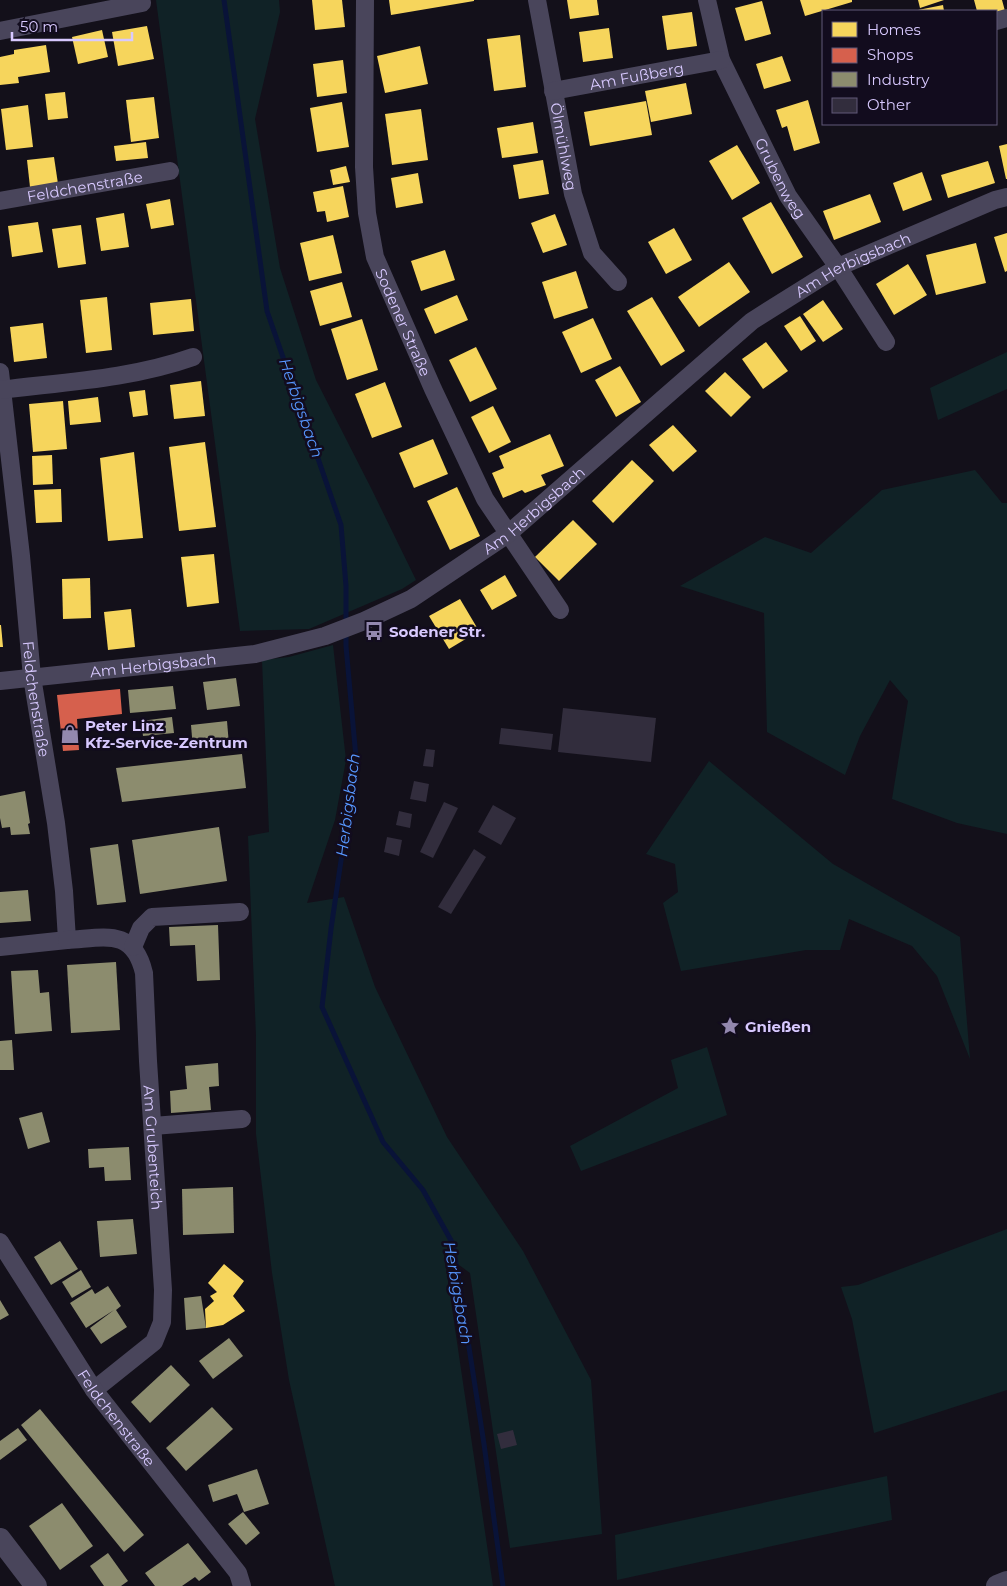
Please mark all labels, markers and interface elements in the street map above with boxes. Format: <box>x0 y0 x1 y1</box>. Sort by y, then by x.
scale bar <box>12 10 132 42</box>
legend <box>822 10 997 125</box>
text: 50 m <box>20 17 58 36</box>
text: Homes <box>867 20 921 39</box>
text: Shops <box>867 45 913 64</box>
street label: Am Fußberg <box>588 58 685 94</box>
text: Industry <box>867 70 930 89</box>
text: Other <box>867 95 911 114</box>
street label: Ölmühlweg <box>547 101 582 192</box>
street label: Grubenweg <box>751 135 810 222</box>
street label: Feldchenstraße <box>25 167 144 206</box>
street label: Am Herbigsbach <box>791 228 913 301</box>
street label: Sodener Straße <box>372 265 436 379</box>
water label: Herbigsbach <box>275 356 327 460</box>
street label: Am Herbigsbach <box>479 462 588 558</box>
bus stop icon: Sodener Str. <box>363 620 385 642</box>
place label: Sodener Str. <box>389 622 485 641</box>
street label: Feldchenstraße <box>19 640 54 758</box>
street label: Am Herbigsbach <box>89 649 217 681</box>
place label: Peter Linz Kfz-Service-Zentrum <box>85 716 248 752</box>
shop icon: Peter Linz Kfz-Service-Zentrum <box>59 723 81 745</box>
water label: Herbigsbach <box>332 752 364 858</box>
place icon: Gnießen <box>719 1015 741 1037</box>
place label: Gnießen <box>745 1017 811 1036</box>
street label: Am Grubenteich <box>140 1085 167 1211</box>
water label: Herbigsbach <box>440 1240 476 1346</box>
street label: Feldchenstraße <box>74 1366 160 1470</box>

